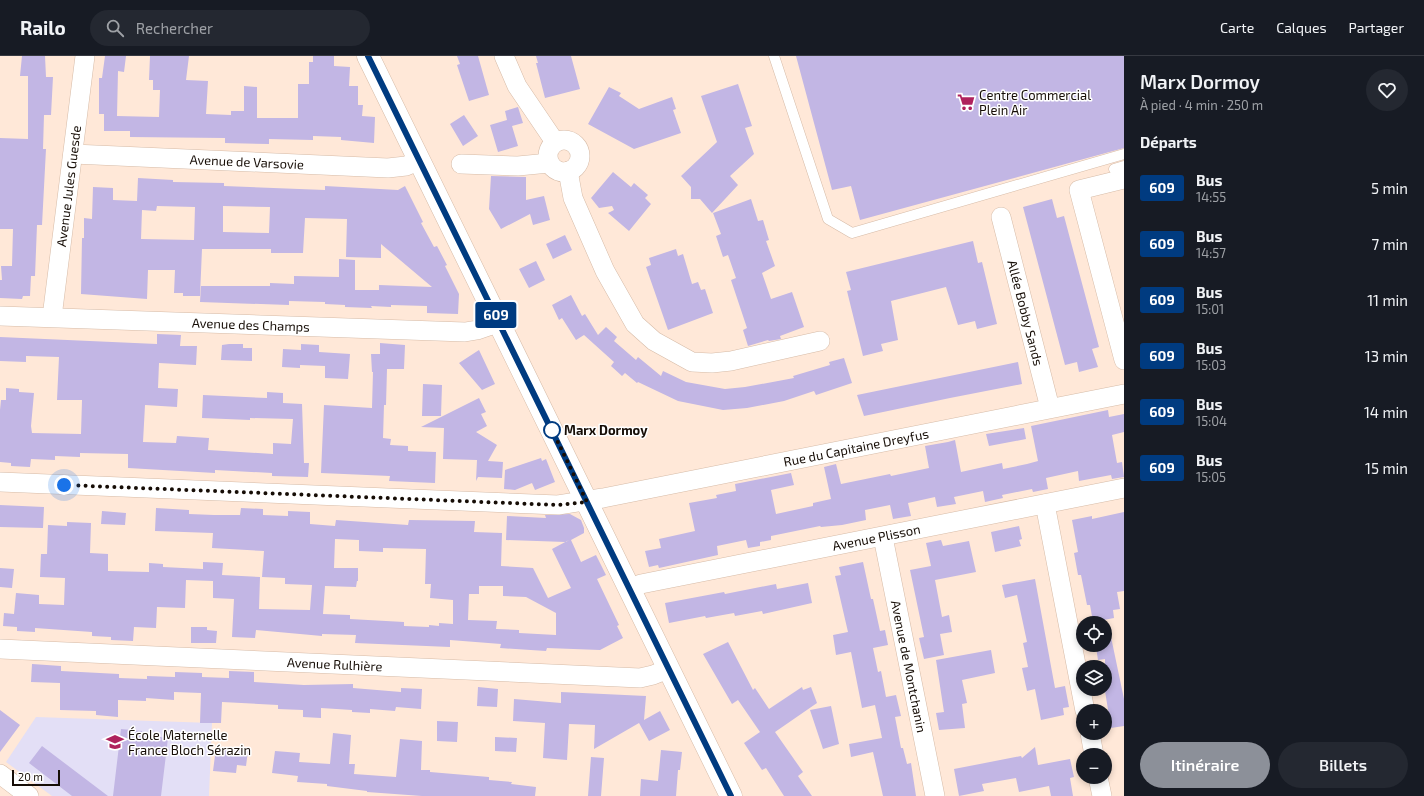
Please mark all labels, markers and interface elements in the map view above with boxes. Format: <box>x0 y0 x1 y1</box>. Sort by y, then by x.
search box <box>90 10 370 46</box>
text: Railo <box>20 16 66 39</box>
icon: search <box>104 17 126 39</box>
text: Rechercher <box>136 19 213 37</box>
text: Carte <box>1220 19 1254 36</box>
text: Calques <box>1276 19 1327 36</box>
text: Partager <box>1349 19 1404 36</box>
button: heart <box>1366 69 1408 111</box>
text: Marx Dormoy <box>1140 70 1260 93</box>
place label: Centre Commercial Plein Air <box>979 87 1091 118</box>
supermarket icon: Centre Commercial Plein Air <box>956 92 976 112</box>
text: À pied · 4 min · 250 m <box>1140 97 1263 113</box>
street label: Avenue Jules Guesde <box>53 124 84 248</box>
text: Départs <box>1140 133 1197 151</box>
street label: Avenue de Varsovie <box>189 151 304 172</box>
text: Bus <box>1196 171 1222 189</box>
text: 609 <box>1149 179 1175 196</box>
text: 5 min <box>1371 179 1408 197</box>
text: 14:55 <box>1196 189 1226 205</box>
text: Bus <box>1196 227 1222 245</box>
text: 609 <box>1149 235 1175 252</box>
text: 7 min <box>1371 235 1408 253</box>
text: 14:57 <box>1196 245 1226 261</box>
street label: Allée Bobby Sands <box>1004 258 1047 367</box>
text: Bus <box>1196 283 1222 301</box>
text: 609 <box>1149 291 1175 308</box>
text: 11 min <box>1367 291 1408 309</box>
text: 15:01 <box>1196 301 1224 317</box>
line badge: 609 <box>473 302 519 328</box>
text: 609 <box>483 306 509 323</box>
street label: Avenue des Champs <box>192 315 310 335</box>
text: Bus <box>1196 339 1222 357</box>
text: 609 <box>1149 347 1175 364</box>
text: 13 min <box>1365 347 1408 365</box>
text: 15:03 <box>1196 357 1226 373</box>
text: Bus <box>1196 395 1222 413</box>
text: 609 <box>1149 403 1175 420</box>
text: 14 min <box>1364 403 1408 421</box>
text: 15:04 <box>1196 413 1227 429</box>
marker: Marx Dormoy <box>543 421 561 439</box>
place label: Marx Dormoy <box>564 422 648 438</box>
street label: Rue du Capitaine Dreyfus <box>782 425 930 470</box>
text: Bus <box>1196 451 1222 469</box>
text: 609 <box>1149 459 1175 476</box>
text: 15 min <box>1365 459 1408 477</box>
text: 15:05 <box>1196 469 1226 485</box>
your location <box>54 475 74 495</box>
street label: Avenue Plisson <box>831 521 922 554</box>
street label: Avenue de Montchanin <box>888 599 930 734</box>
map controls <box>1076 616 1112 784</box>
button: locate <box>1076 616 1112 652</box>
street label: Avenue Rulhière <box>287 654 383 674</box>
button: layers <box>1076 660 1112 696</box>
button: + <box>1076 704 1112 740</box>
place label: École Maternelle France Bloch Sérazin <box>128 726 251 758</box>
school or university icon: École Maternelle France Bloch Sérazin <box>105 732 125 752</box>
button: Itinéraire <box>1140 742 1270 788</box>
button: Billets <box>1278 742 1408 788</box>
button: − <box>1076 748 1112 784</box>
scale bar <box>12 768 60 787</box>
text: 20 m <box>18 770 43 783</box>

